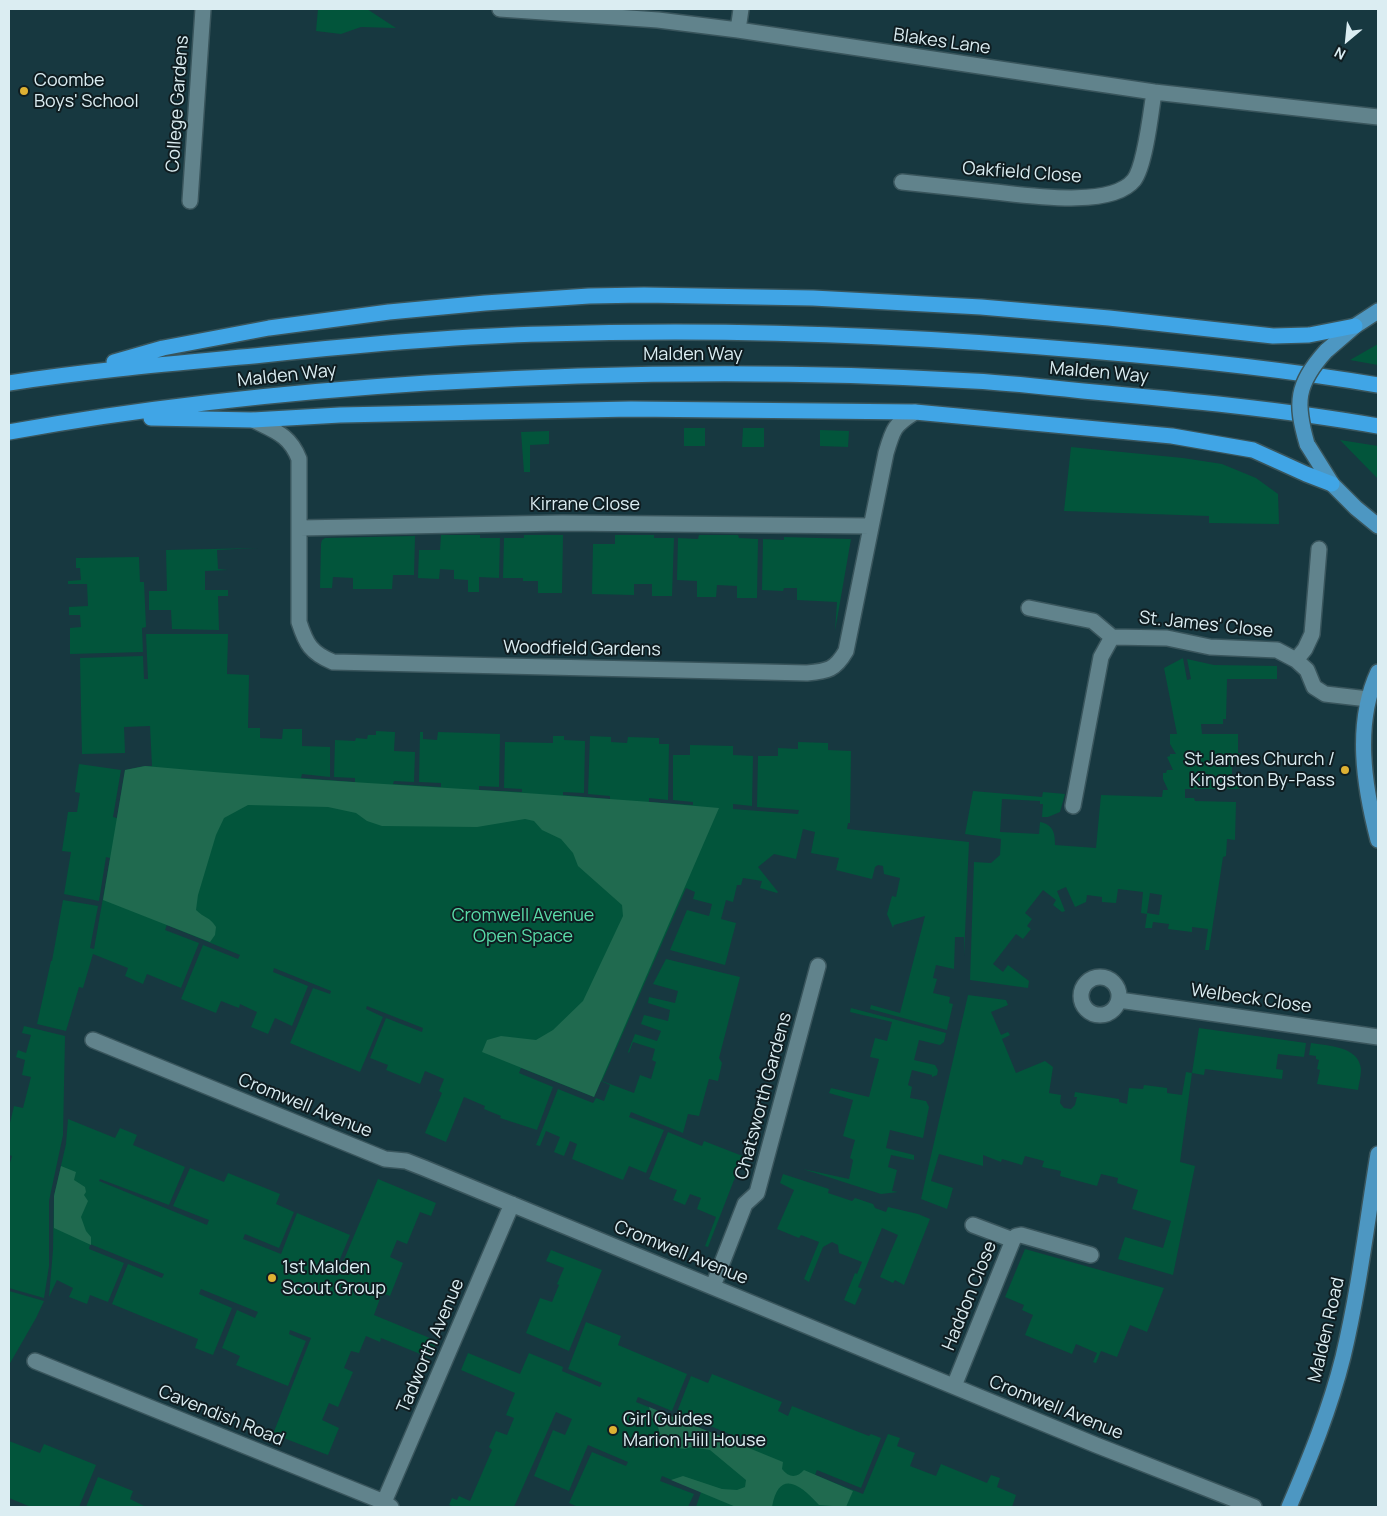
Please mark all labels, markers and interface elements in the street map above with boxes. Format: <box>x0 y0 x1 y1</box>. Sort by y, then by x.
north arrow <box>1322 15 1372 65</box>
street label: Blakes Lane <box>892 24 992 60</box>
street label: College Gardens <box>162 35 194 173</box>
text: N <box>1331 43 1349 64</box>
place label: Coombe Boys' School <box>34 70 139 112</box>
marker: Coombe Boys' School <box>18 85 30 97</box>
street label: Oakfield Close <box>962 158 1082 188</box>
street label: Malden Way <box>643 344 743 366</box>
street label: Malden Way <box>1048 358 1150 388</box>
street label: Malden Way <box>236 360 338 392</box>
street label: Kirrane Close <box>530 494 640 516</box>
street label: St. James' Close <box>1138 607 1274 643</box>
street label: Woodfield Gardens <box>503 637 661 661</box>
place label: St James Church / Kingston By-Pass <box>1184 749 1335 792</box>
marker: St James Church / Kingston By-Pass <box>1339 764 1351 776</box>
park label: Cromwell Avenue Open Space <box>452 905 594 948</box>
street label: Welbeck Close <box>1189 980 1313 1018</box>
street label: Chatsworth Gardens <box>731 1010 797 1182</box>
street label: Cromwell Avenue <box>235 1069 375 1143</box>
street label: Cromwell Avenue <box>611 1216 751 1290</box>
street label: Haddon Close <box>938 1238 1002 1354</box>
place label: 1st Malden Scout Group <box>282 1257 386 1300</box>
marker: 1st Malden Scout Group <box>266 1272 278 1284</box>
street label: Malden Road <box>1304 1275 1350 1385</box>
street label: Tadworth Avenue <box>393 1276 469 1416</box>
street label: Cromwell Avenue <box>986 1371 1126 1445</box>
street label: Cavendish Road <box>155 1381 287 1451</box>
place label: Girl Guides Marion Hill House <box>623 1409 766 1452</box>
marker: Girl Guides Marion Hill House <box>607 1424 619 1436</box>

